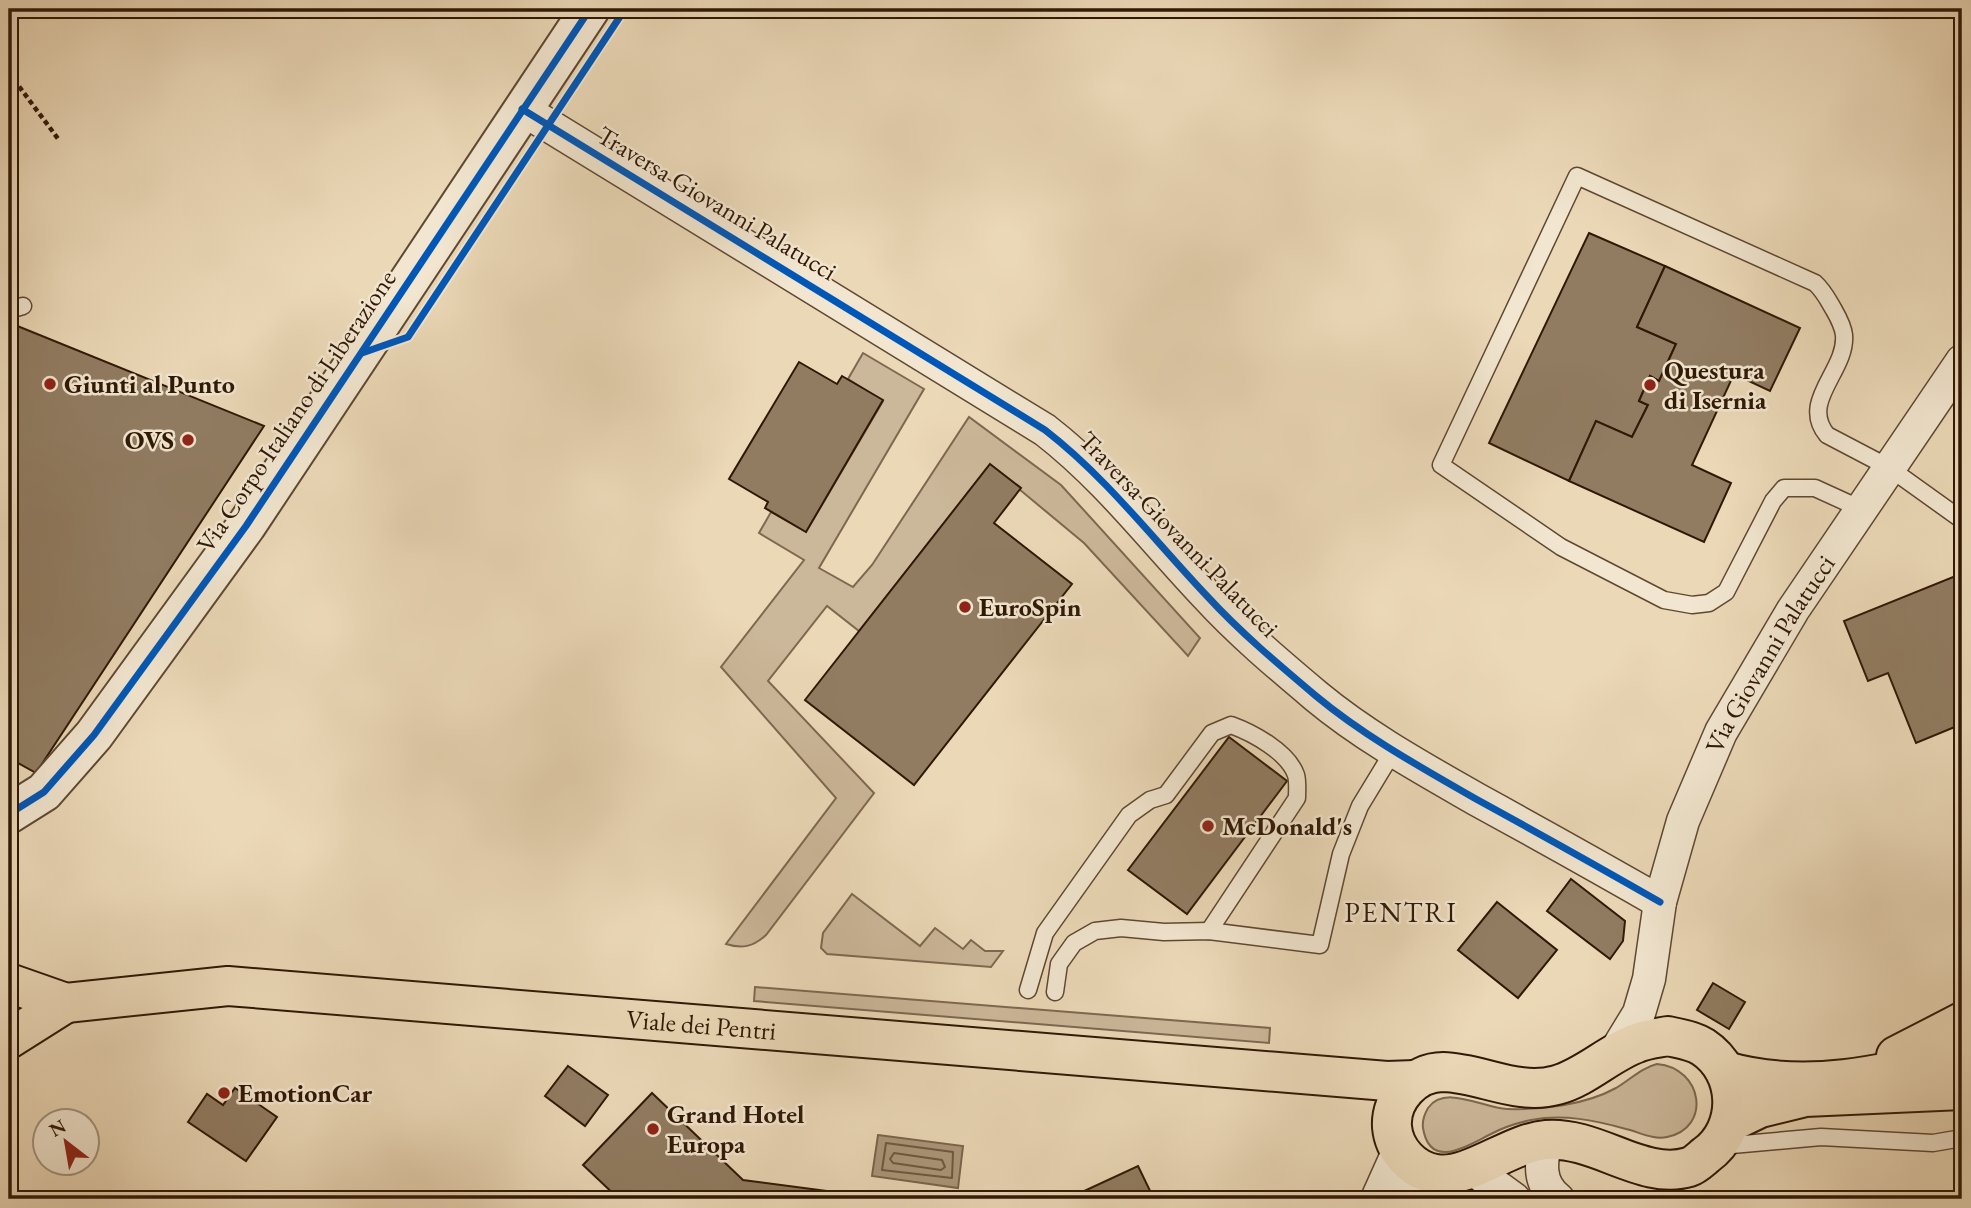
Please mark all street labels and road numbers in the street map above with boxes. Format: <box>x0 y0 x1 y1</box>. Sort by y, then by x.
street label: Traversa Giovanni Palatucci <box>591 118 843 288</box>
street label: Via Corpo Italiano di Liberazione <box>189 263 403 559</box>
street label: Traversa Giovanni Palatucci <box>1072 424 1286 644</box>
street label: Via Giovanni Palatucci <box>1697 548 1843 758</box>
street label: Viale dei Pentri <box>625 1002 777 1048</box>

